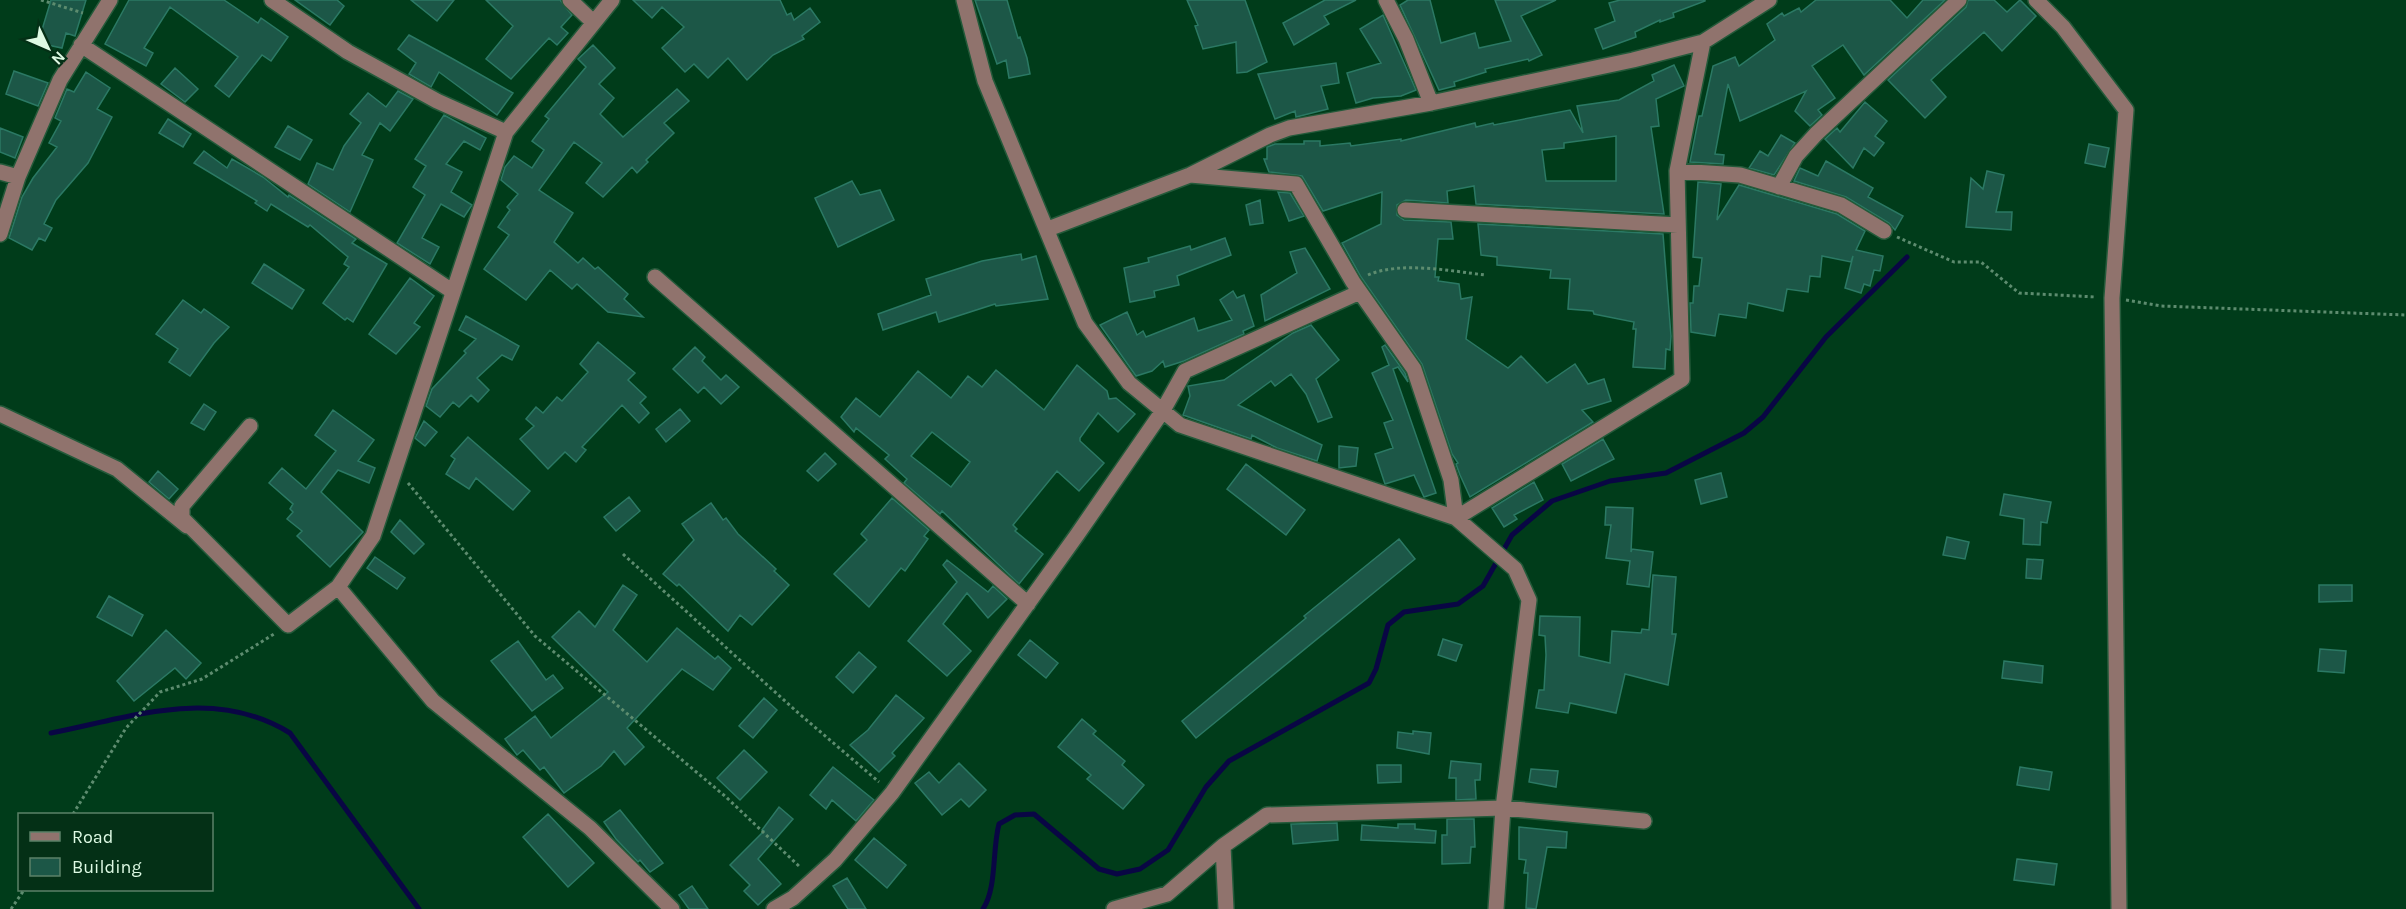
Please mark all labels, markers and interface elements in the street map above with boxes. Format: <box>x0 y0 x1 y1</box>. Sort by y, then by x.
north arrow <box>18 18 78 78</box>
text: N <box>48 47 69 69</box>
legend <box>18 813 213 891</box>
text: Road <box>72 826 113 848</box>
text: Building <box>72 856 142 878</box>

